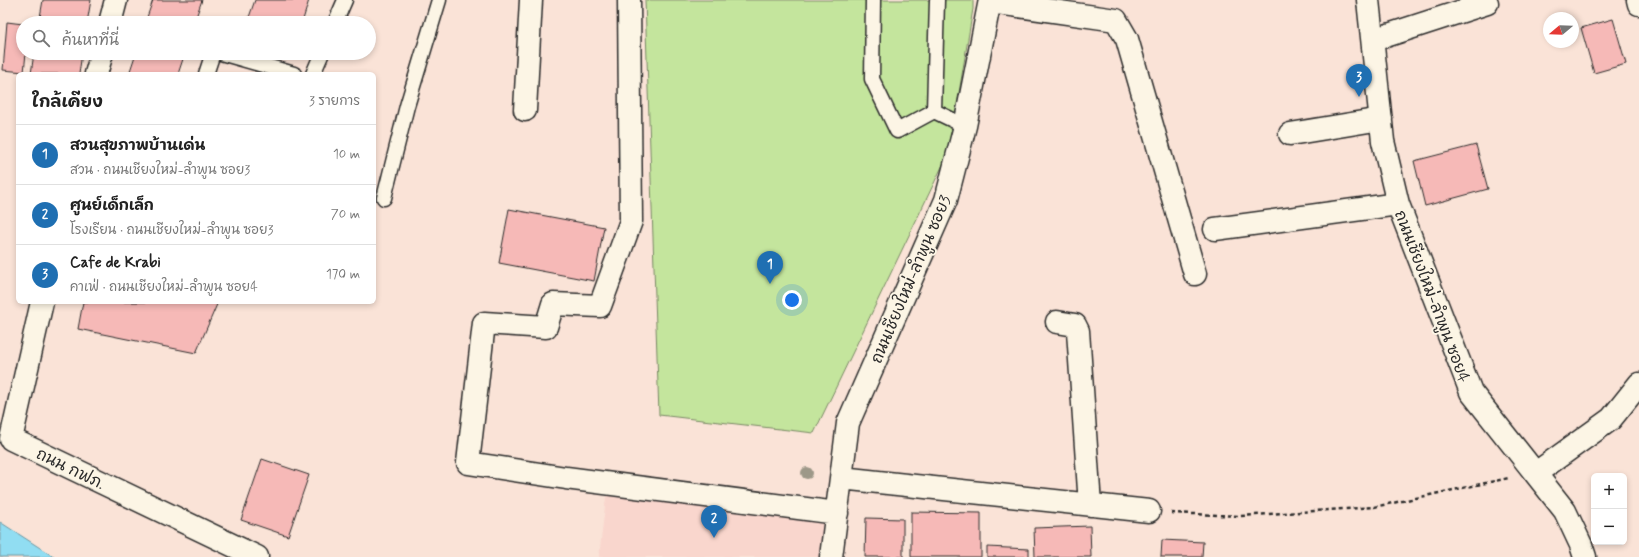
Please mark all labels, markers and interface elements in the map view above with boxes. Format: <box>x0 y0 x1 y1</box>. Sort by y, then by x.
north arrow <box>1543 12 1579 48</box>
search box <box>16 16 376 60</box>
icon: search <box>30 27 52 49</box>
text: ค้นหาที่นี่ <box>62 31 119 51</box>
pin: 3 <box>1346 64 1372 97</box>
text: ใกล้เคียง <box>32 91 103 113</box>
text: 3 รายการ <box>309 93 360 110</box>
text: สวนสุขภาพบ้านเด่น <box>70 136 205 156</box>
text: 1 <box>42 146 48 163</box>
text: 10 m <box>333 146 360 163</box>
text: สวน · ถนนเชียงใหม่-ลำพูน ซอย3 <box>70 162 250 179</box>
street label: ถนนเชียงใหม่-ลำพูน ซอย3 <box>865 191 957 367</box>
text: ศูนย์เด็กเล็ก <box>70 196 154 216</box>
text: 2 <box>42 206 48 223</box>
text: 70 m <box>331 206 360 223</box>
street label: ถนนเชียงใหม่-ลำพูน ซอย4 <box>1388 207 1476 386</box>
text: โรงเรียน · ถนนเชียงใหม่-ลำพูน ซอย3 <box>70 222 273 239</box>
pin: 1 <box>757 251 783 284</box>
text: Cafe de Krabi <box>70 253 161 273</box>
text: 3 <box>42 266 48 283</box>
text: 170 m <box>326 266 360 283</box>
text: คาเฟ่ · ถนนเชียงใหม่-ลำพูน ซอย4 <box>70 279 258 296</box>
your location <box>782 290 802 310</box>
street label: ถนน กฟภ. <box>33 444 108 495</box>
map controls <box>1591 473 1627 545</box>
button: + <box>1591 473 1627 509</box>
pin: 2 <box>701 505 727 538</box>
button: − <box>1591 509 1627 545</box>

